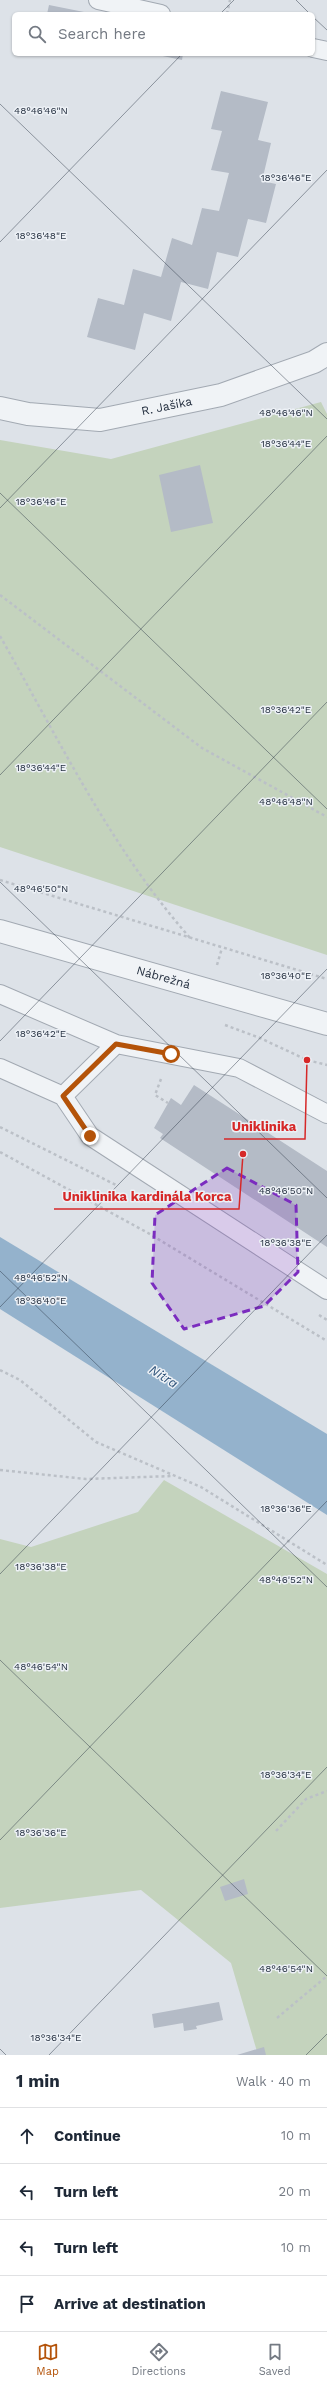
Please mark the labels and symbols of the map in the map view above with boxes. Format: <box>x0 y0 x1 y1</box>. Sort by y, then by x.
text: 48°46'46"N <box>14 105 68 116</box>
text: 18°36'46"E <box>261 172 311 183</box>
text: 18°36'48"E <box>16 230 66 241</box>
street label: R. Jašíka <box>140 394 193 418</box>
text: 48°46'46"N <box>259 407 313 418</box>
text: 18°36'44"E <box>261 438 311 449</box>
text: 18°36'46"E <box>16 496 66 507</box>
text: 18°36'42"E <box>261 704 311 715</box>
text: 18°36'44"E <box>16 762 66 773</box>
text: 48°46'48"N <box>259 796 313 807</box>
text: 48°46'50"N <box>14 883 68 894</box>
street label: Nábrežná <box>135 963 192 992</box>
text: 18°36'40"E <box>261 970 311 981</box>
text: 18°36'42"E <box>16 1028 66 1039</box>
route start <box>162 1045 180 1063</box>
callout: Uniklinika <box>224 1114 305 1139</box>
text: Uniklinika <box>232 1119 297 1134</box>
route end <box>81 1127 99 1145</box>
callout: Uniklinika kardinála Korca <box>54 1184 239 1209</box>
text: 48°46'50"N <box>259 1185 313 1196</box>
text: Uniklinika kardinála Korca <box>63 1189 232 1204</box>
text: 18°36'38"E <box>260 1237 312 1248</box>
text: 48°46'52"N <box>14 1272 68 1283</box>
text: 18°36'40"E <box>16 1295 66 1306</box>
water label: Nitra <box>147 1362 181 1391</box>
text: 18°36'36"E <box>260 1503 312 1514</box>
text: 18°36'38"E <box>15 1561 67 1572</box>
text: 48°46'52"N <box>259 1574 313 1585</box>
text: 48°46'54"N <box>14 1661 68 1672</box>
text: 18°36'34"E <box>261 1769 311 1780</box>
text: 18°36'36"E <box>15 1827 67 1838</box>
text: 48°46'54"N <box>259 1963 313 1974</box>
text: 18°36'34"E <box>31 2032 81 2043</box>

